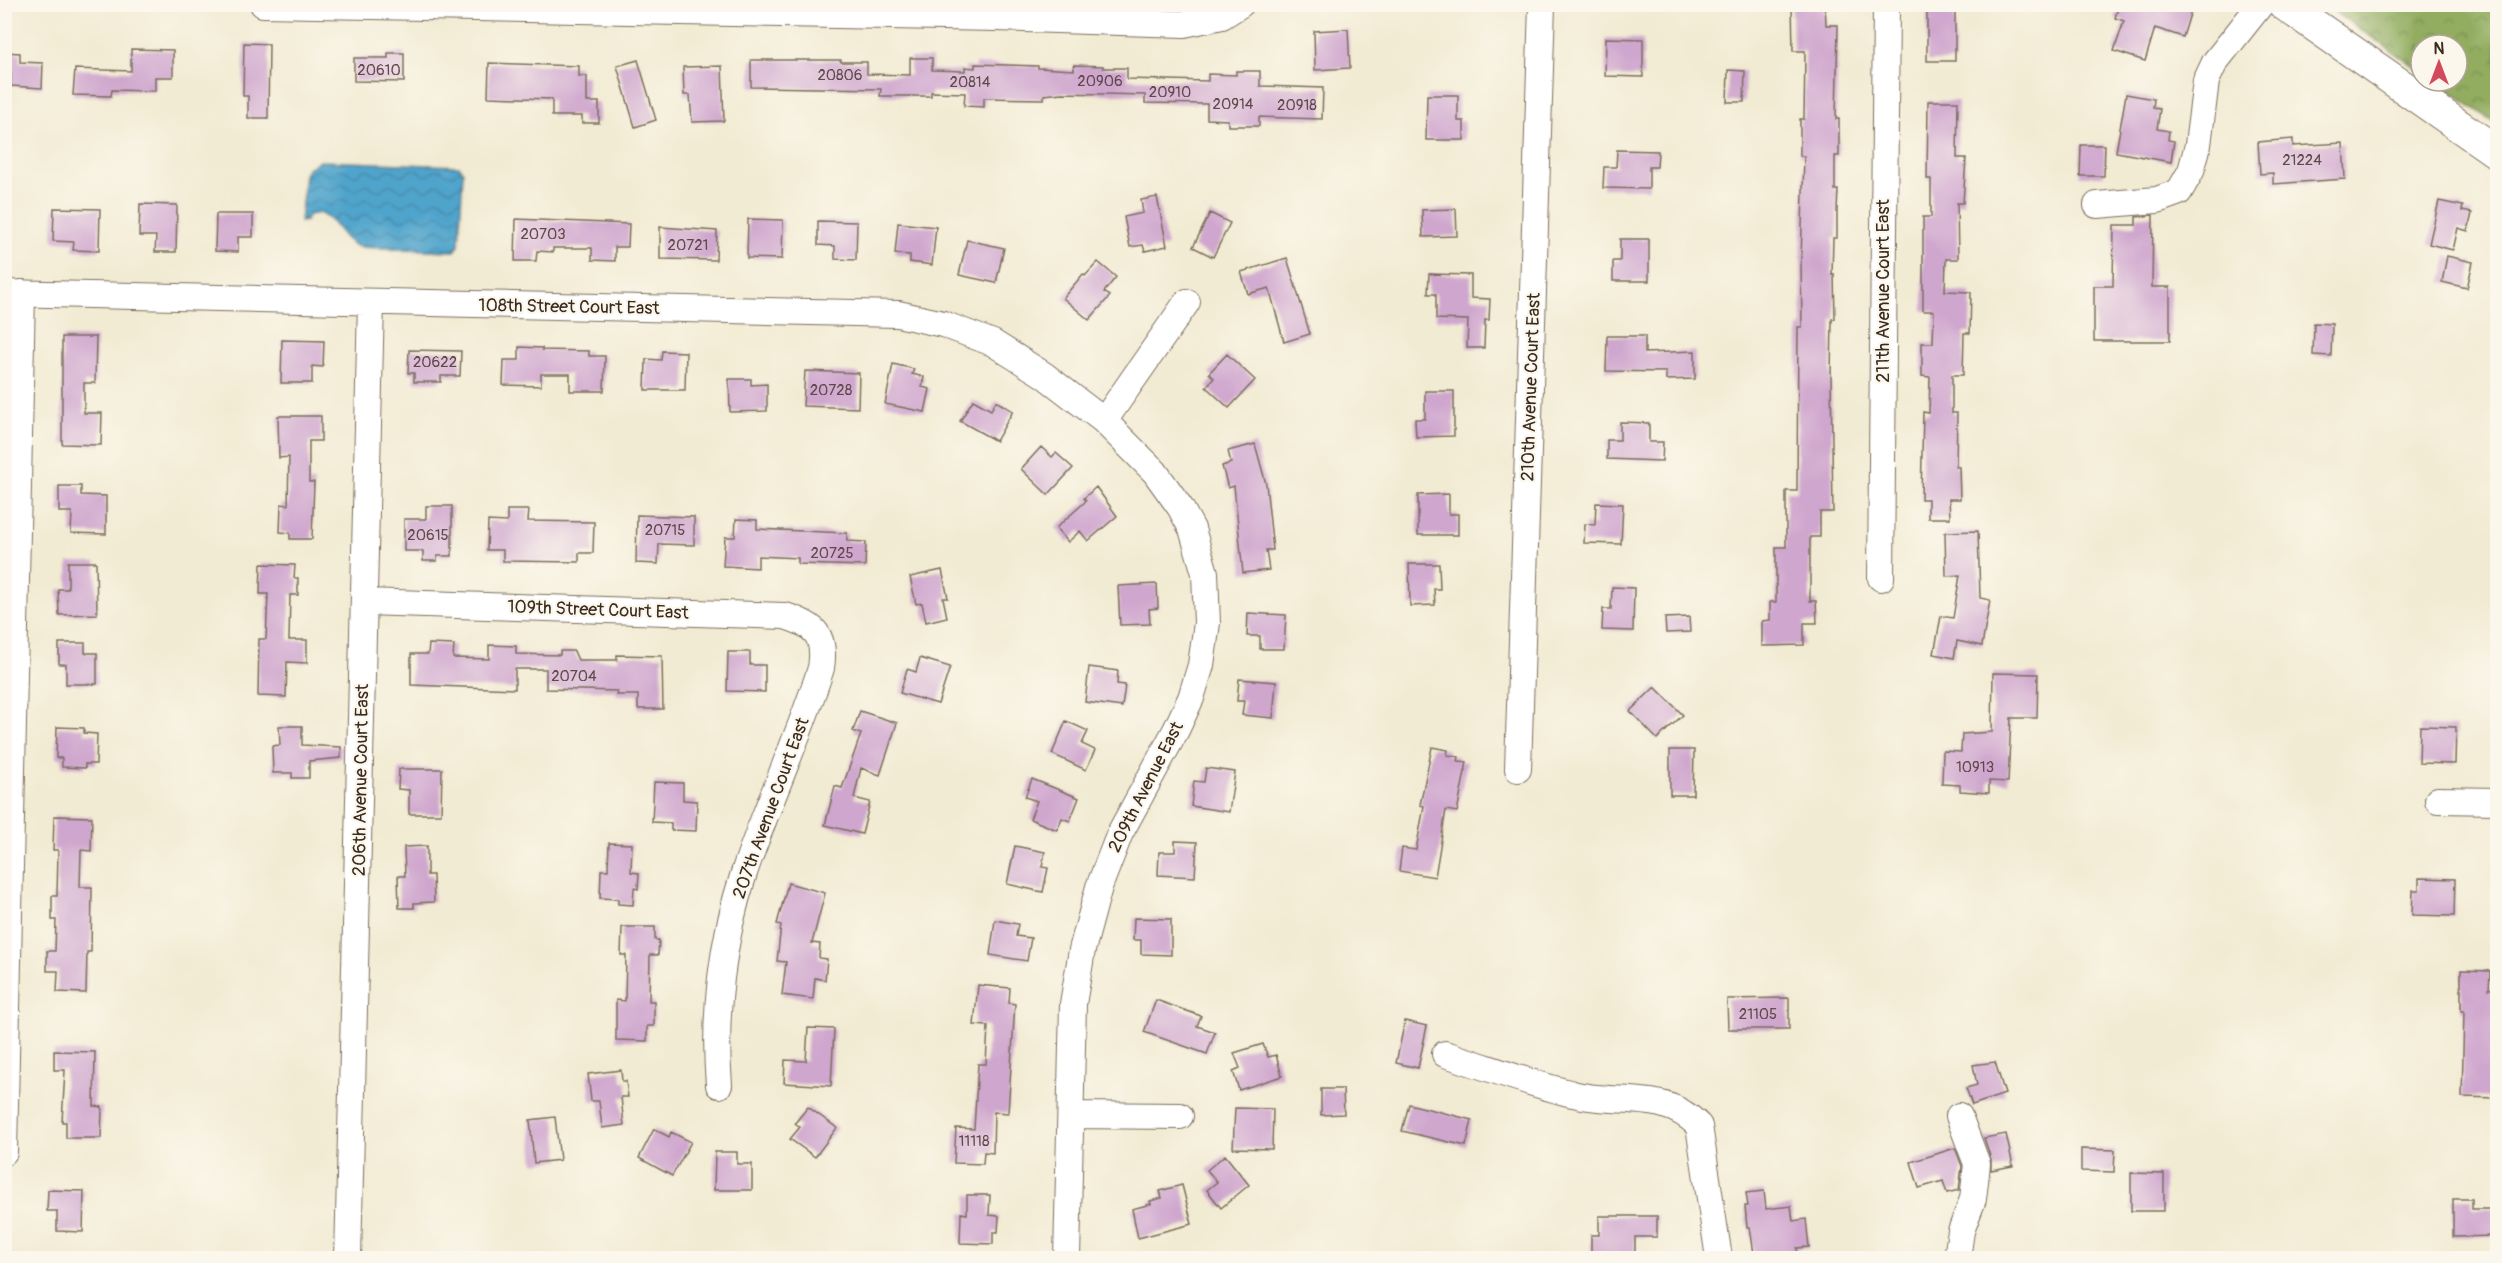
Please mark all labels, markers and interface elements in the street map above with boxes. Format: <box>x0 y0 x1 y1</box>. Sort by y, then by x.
north arrow <box>2409 33 2469 93</box>
text: N <box>2434 39 2445 59</box>
house number: 20610 <box>357 61 401 80</box>
house number: 20806 <box>817 66 863 85</box>
house number: 20906 <box>1077 72 1123 91</box>
house number: 20814 <box>950 73 991 92</box>
house number: 20910 <box>1149 83 1191 102</box>
house number: 20914 <box>1213 95 1254 114</box>
house number: 20918 <box>1277 96 1317 115</box>
house number: 21224 <box>2282 151 2322 170</box>
street label: 211th Avenue Court East <box>1872 199 1895 383</box>
house number: 20703 <box>520 225 566 244</box>
house number: 20721 <box>668 236 708 255</box>
street label: 210th Avenue Court East <box>1516 292 1546 482</box>
street label: 108th Street Court East <box>478 294 661 320</box>
house number: 20622 <box>413 353 457 372</box>
house number: 20728 <box>810 381 853 400</box>
house number: 20715 <box>645 521 685 540</box>
house number: 20615 <box>407 526 449 545</box>
house number: 20725 <box>810 544 854 563</box>
street label: 109th Street Court East <box>507 595 690 625</box>
house number: 20704 <box>551 667 597 686</box>
street label: 206th Avenue Court East <box>348 683 374 876</box>
street label: 207th Avenue Court East <box>728 714 815 902</box>
street label: 209th Avenue East <box>1103 717 1189 856</box>
house number: 10913 <box>1956 758 1994 777</box>
house number: 21105 <box>1739 1005 1777 1024</box>
house number: 11118 <box>958 1132 990 1151</box>

